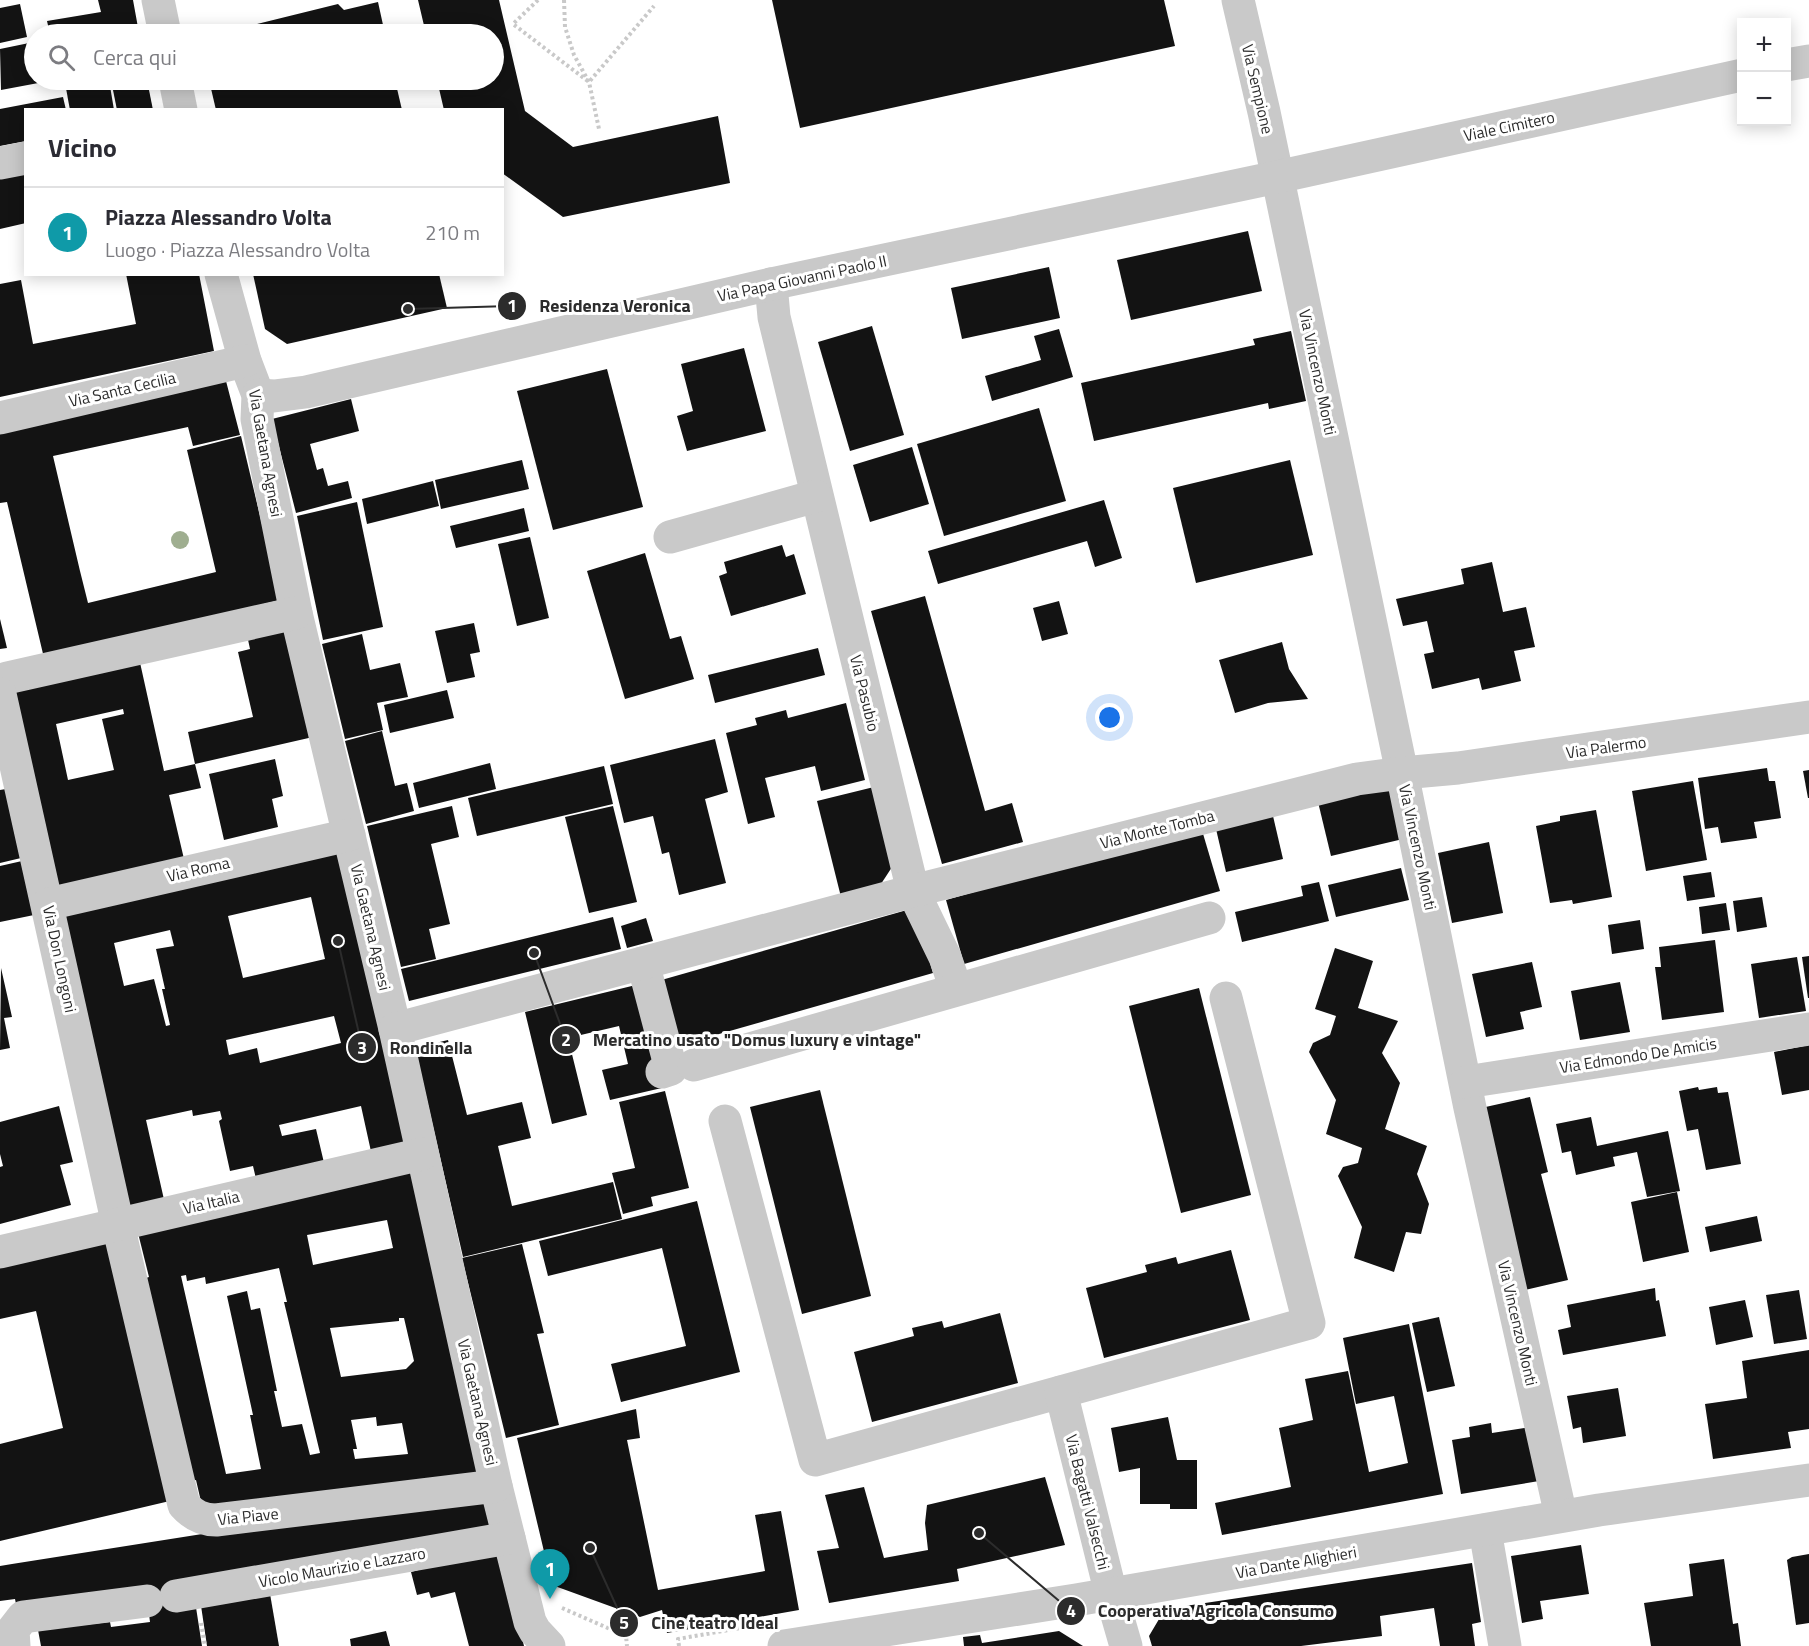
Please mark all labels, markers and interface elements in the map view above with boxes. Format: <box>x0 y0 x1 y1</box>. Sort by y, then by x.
map controls <box>1737 18 1791 126</box>
button: + <box>1737 18 1791 72</box>
search box <box>24 24 504 90</box>
text: Cerca qui <box>93 40 177 74</box>
icon: search <box>45 41 78 74</box>
street label: Via Sempione <box>1236 42 1280 136</box>
button: − <box>1737 72 1791 126</box>
street label: Viale Cimitero <box>1461 105 1557 147</box>
text: Vicino <box>48 128 117 167</box>
text: Piazza Alessandro Volta <box>105 200 332 234</box>
text: 1 <box>62 217 73 248</box>
text: 210 m <box>425 217 480 248</box>
text: Luogo · Piazza Alessandro Volta <box>105 234 370 265</box>
street label: Via Papa Giovanni Paolo II <box>715 248 889 308</box>
callout: Residenza Veronica <box>497 288 703 324</box>
text: 1 <box>507 292 517 319</box>
text: Residenza Veronica <box>539 292 691 319</box>
street label: Via Vincenzo Monti <box>1293 307 1343 437</box>
street label: Via Santa Cecilia <box>66 365 178 413</box>
street label: Via Gaetana Agnesi <box>243 387 289 519</box>
street label: Via Pasubio <box>844 652 886 734</box>
your location <box>1095 703 1124 732</box>
street label: Via Palermo <box>1564 729 1648 765</box>
street label: Via Vincenzo Monti <box>1393 782 1443 912</box>
street label: Via Monte Tomba <box>1097 803 1217 855</box>
street label: Via Roma <box>164 850 232 888</box>
street label: Via Gaetana Agnesi <box>345 861 397 993</box>
street label: Via Don Longoni <box>37 903 83 1015</box>
callout: Mercatino usato "Domus luxury e vintage" <box>551 1022 933 1058</box>
text: 2 <box>561 1026 571 1053</box>
text: Mercatino usato "Domus luxury e vintage" <box>593 1026 921 1053</box>
callout: Rondinella <box>347 1029 485 1065</box>
street label: Via Edmondo De Amicis <box>1558 1031 1718 1079</box>
text: 3 <box>357 1034 367 1061</box>
text: Rondinella <box>389 1034 473 1061</box>
street label: Via Italia <box>180 1184 242 1220</box>
street label: Via Vincenzo Monti <box>1492 1258 1544 1388</box>
street label: Via Gaetana Agnesi <box>452 1336 504 1468</box>
street label: Via Bagatti Valsecchi <box>1060 1432 1116 1572</box>
street label: Via Piave <box>216 1501 280 1531</box>
street label: Vicolo Maurizio e Lazzaro <box>257 1540 427 1594</box>
street label: Via Dante Alighieri <box>1234 1540 1358 1584</box>
pin: 1 <box>530 1550 570 1599</box>
callout: Cooperativa Agricola Consumo <box>1056 1593 1346 1629</box>
text: 4 <box>1066 1597 1076 1624</box>
text: Cooperativa Agricola Consumo <box>1098 1597 1334 1624</box>
callout: Cine teatro Ideal <box>609 1605 791 1641</box>
text: 5 <box>619 1609 629 1636</box>
text: Cine teatro Ideal <box>651 1609 779 1636</box>

